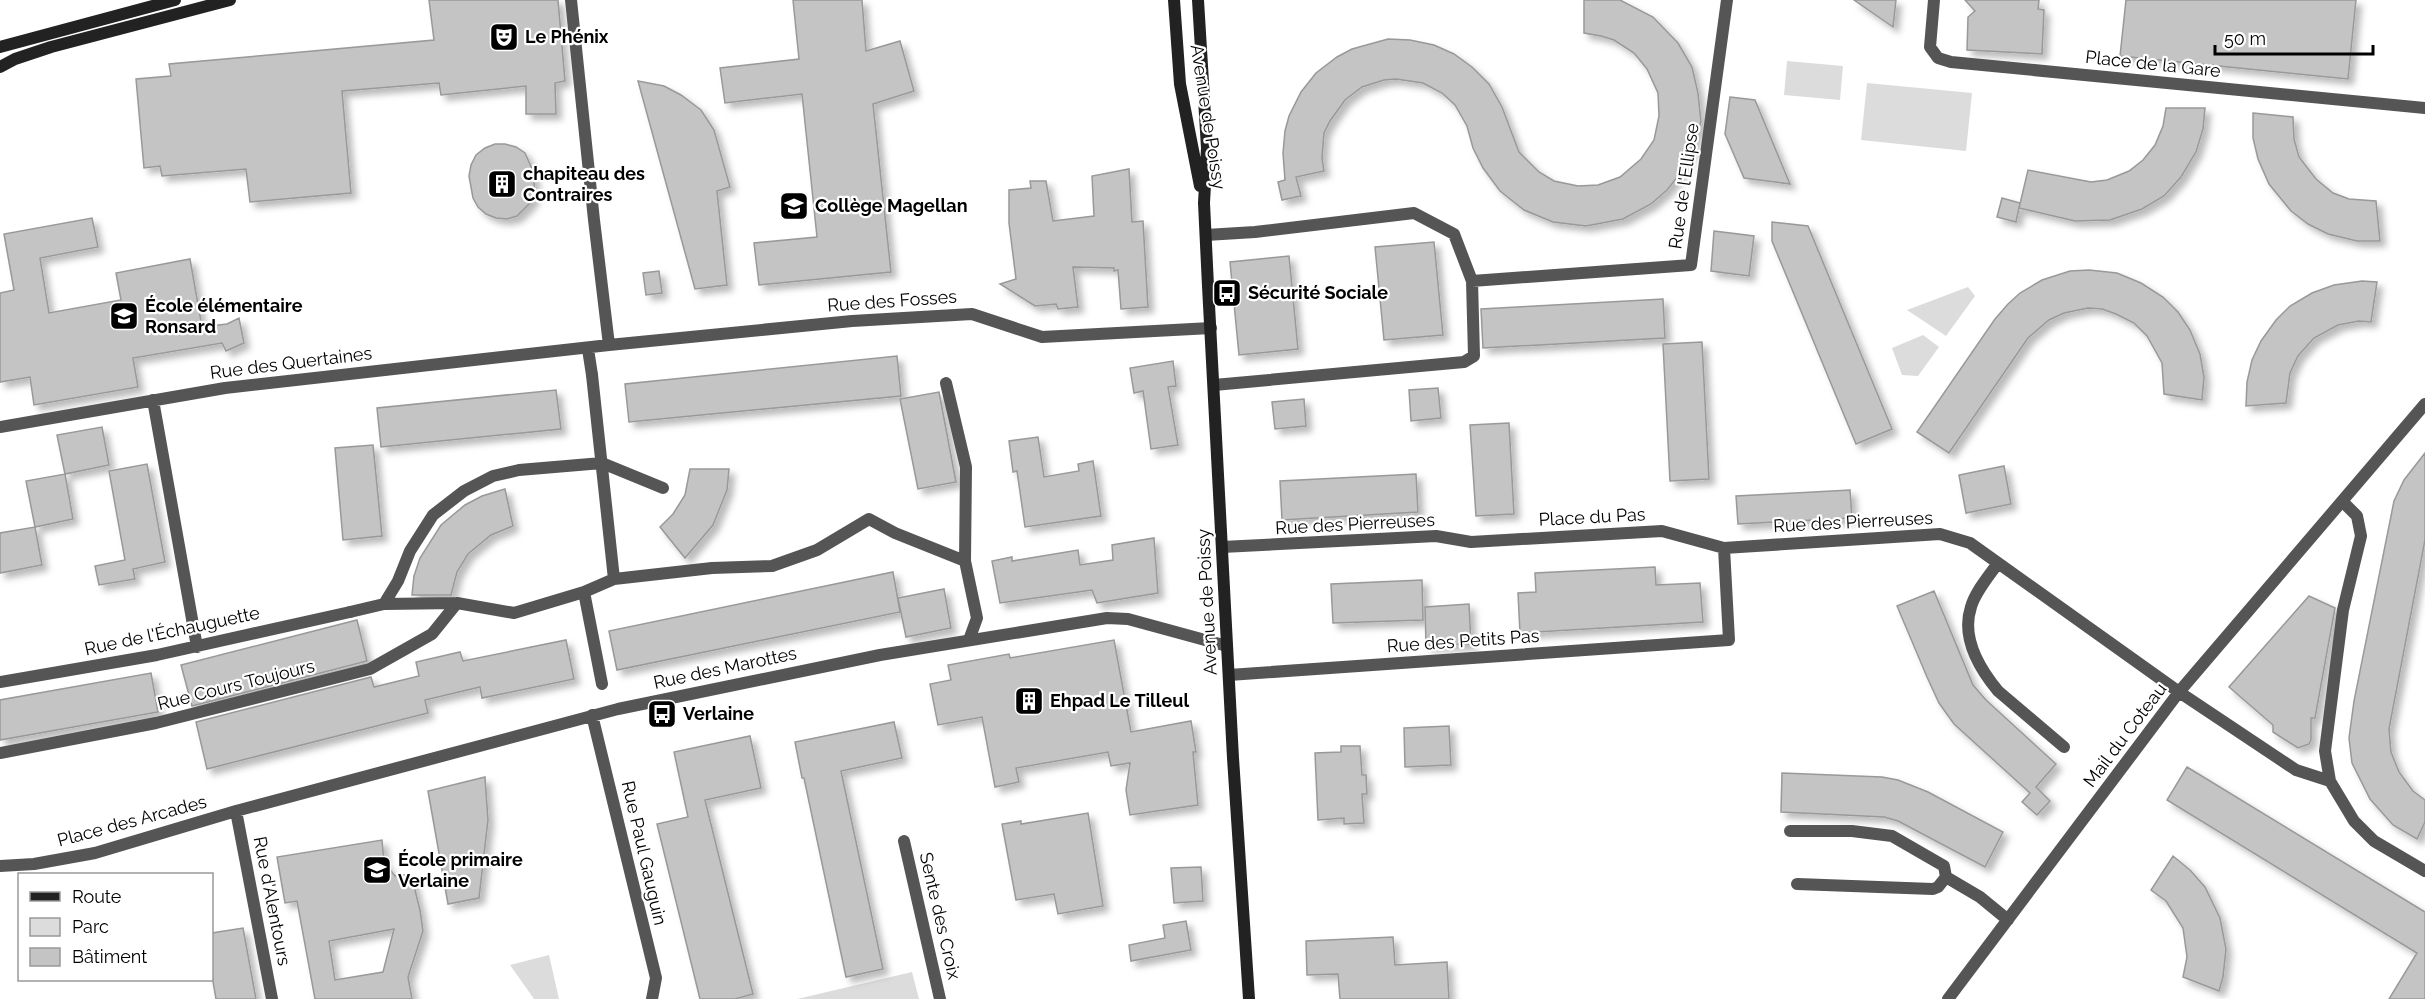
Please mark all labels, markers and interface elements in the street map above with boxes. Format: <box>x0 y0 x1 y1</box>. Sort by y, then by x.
scale bar <box>2215 18 2372 56</box>
theatre icon: Le Phénix <box>488 21 520 53</box>
place label: Le Phénix <box>525 26 609 47</box>
text: 50 m <box>2224 28 2266 49</box>
street label: Avenue de Poissy <box>1187 43 1230 191</box>
street label: Place de la Gare <box>2084 46 2222 81</box>
street label: Rue de l'Ellipse <box>1664 121 1703 250</box>
place label: chapiteau des Contraires <box>523 163 645 205</box>
building icon: chapiteau des Contraires <box>486 168 518 200</box>
school or university icon: Collège Magellan <box>778 190 810 222</box>
place label: Collège Magellan <box>815 195 968 216</box>
bus stop icon: Sécurité Sociale <box>1211 277 1243 309</box>
place label: Sécurité Sociale <box>1248 282 1388 303</box>
street label: Rue des Fosses <box>826 285 958 316</box>
place label: École élémentaire Ronsard <box>145 295 303 337</box>
school or university icon: École élémentaire Ronsard <box>108 300 140 332</box>
street label: Rue des Quertaines <box>209 342 373 383</box>
street label: Place du Pas <box>1538 503 1646 530</box>
street label: Rue des Pierreuses <box>1773 507 1934 536</box>
street label: Rue des Pierreuses <box>1275 509 1436 538</box>
street label: Avenue de Poissy <box>1192 528 1221 676</box>
street label: Rue de l'Échauguette <box>82 601 262 659</box>
street label: Rue des Petits Pas <box>1386 625 1540 656</box>
street label: Rue des Marottes <box>651 642 799 693</box>
street label: Rue Cours Toujours <box>155 655 317 714</box>
street label: Mail du Coteau <box>2079 679 2171 791</box>
building icon: Ehpad Le Tilleul <box>1013 685 1045 717</box>
place label: Ehpad Le Tilleul <box>1050 690 1189 711</box>
bus stop icon: Verlaine <box>646 698 678 730</box>
place label: Verlaine <box>683 703 754 724</box>
street label: Rue Paul Gauguin <box>618 779 671 927</box>
street label: Place des Arcades <box>55 790 209 851</box>
street label: Rue d'Alentours <box>250 834 295 968</box>
place label: École primaire Verlaine <box>398 849 523 891</box>
street label: Sente des Croix <box>916 850 965 982</box>
school or university icon: École primaire Verlaine <box>361 854 393 886</box>
legend <box>18 873 213 981</box>
text: Route <box>72 886 122 907</box>
text: Parc <box>72 916 109 937</box>
text: Bâtiment <box>72 946 147 967</box>

